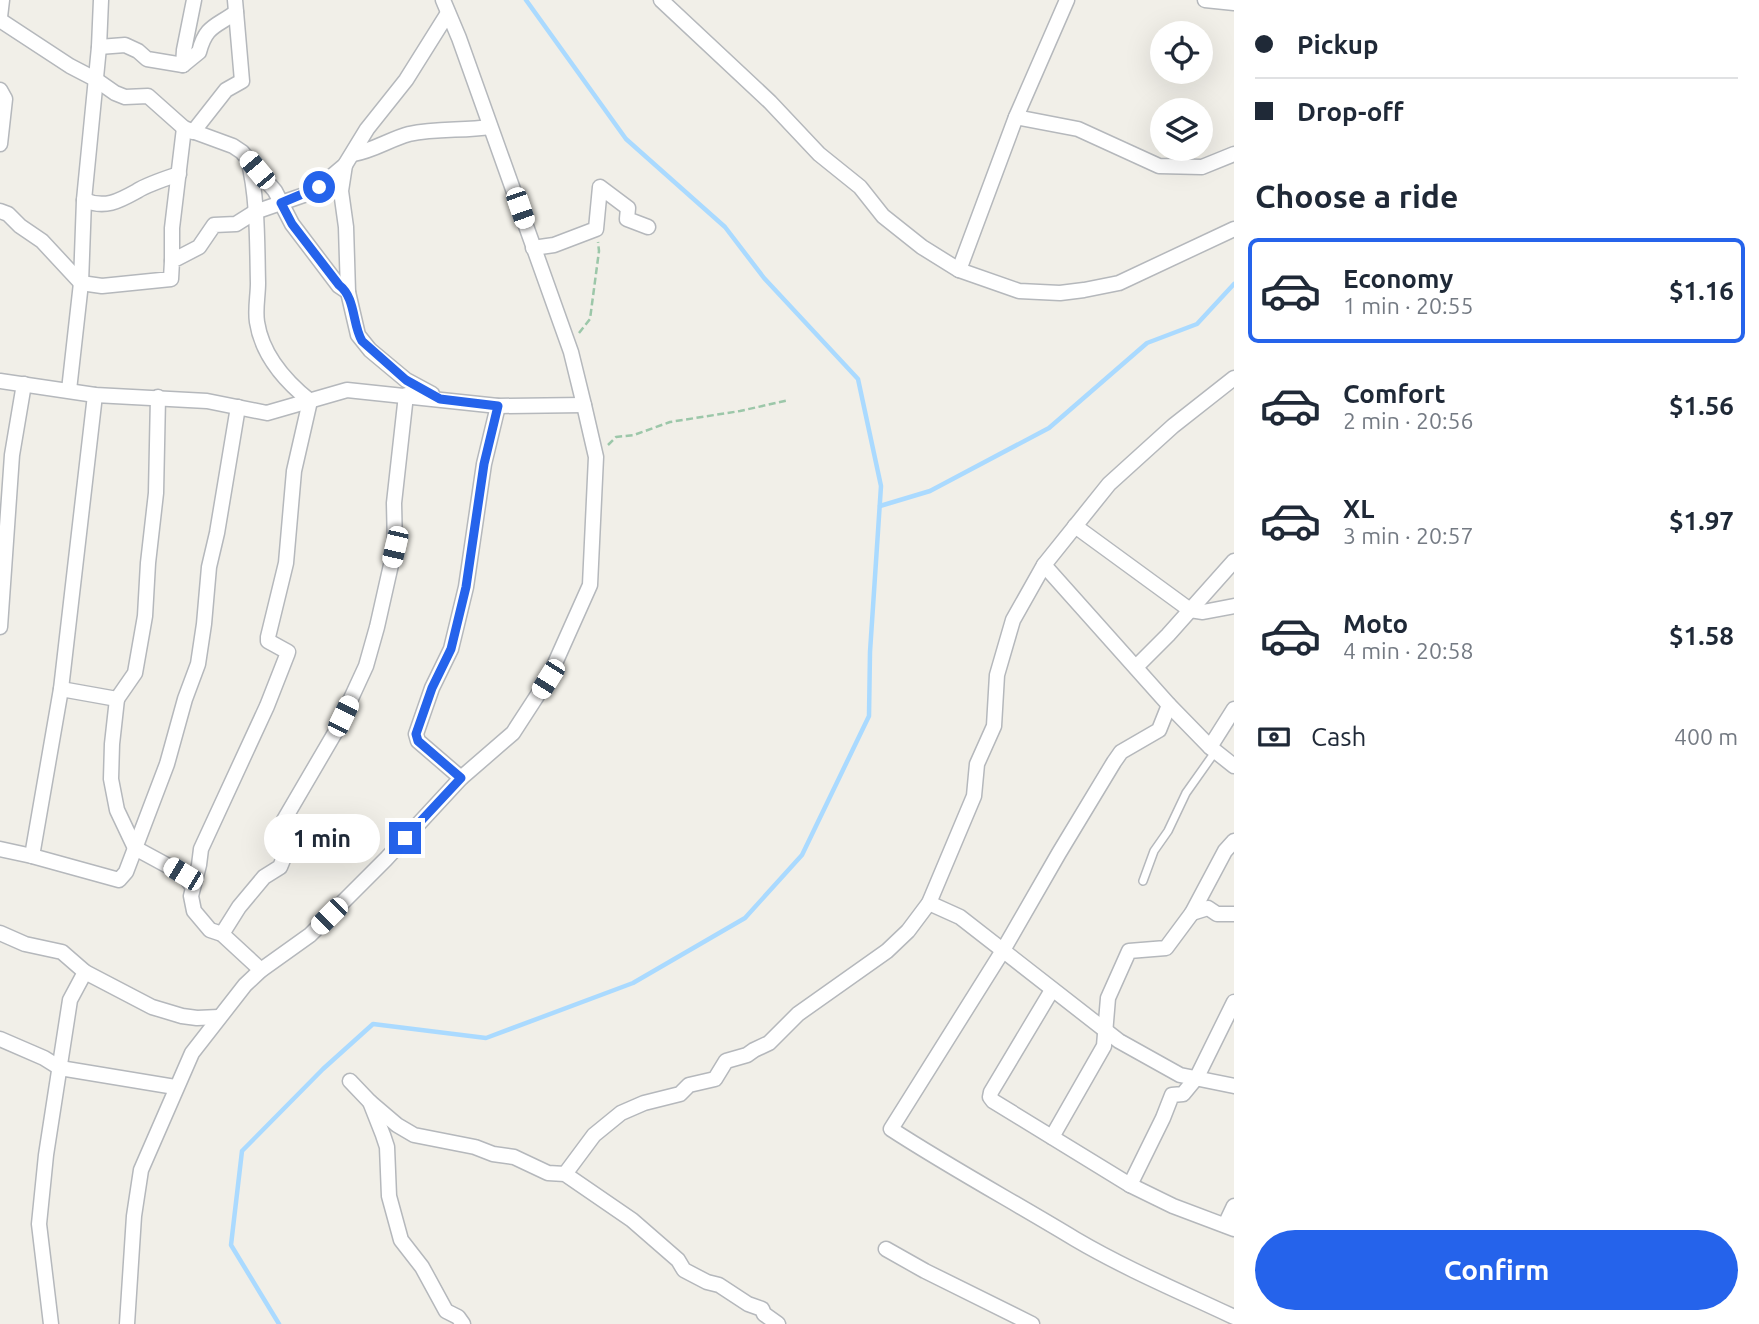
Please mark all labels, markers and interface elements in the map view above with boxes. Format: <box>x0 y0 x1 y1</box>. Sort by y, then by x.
map controls <box>1150 21 1213 161</box>
button: locate <box>1150 21 1213 84</box>
text: Pickup <box>1297 30 1379 59</box>
text: Drop-off <box>1297 97 1404 126</box>
button: layers <box>1150 98 1213 161</box>
car <box>236 147 279 193</box>
route start <box>303 171 335 203</box>
text: Choose a ride <box>1255 178 1458 214</box>
car <box>504 185 537 231</box>
icon: car <box>1259 259 1322 322</box>
text: Economy <box>1343 264 1453 293</box>
text: $1.16 <box>1669 276 1734 305</box>
text: 1 min · 20:55 <box>1343 293 1474 318</box>
icon: car <box>1259 374 1322 437</box>
text: Comfort <box>1343 379 1446 408</box>
text: $1.56 <box>1669 391 1734 420</box>
text: 2 min · 20:56 <box>1343 408 1474 433</box>
icon: car <box>1259 489 1322 552</box>
text: XL <box>1343 494 1374 523</box>
text: $1.97 <box>1669 506 1734 535</box>
text: 3 min · 20:57 <box>1343 523 1474 548</box>
car <box>381 524 410 570</box>
icon: car <box>1259 604 1322 667</box>
text: Moto <box>1343 609 1408 638</box>
text: $1.58 <box>1669 621 1734 650</box>
text: 4 min · 20:58 <box>1343 638 1474 663</box>
car <box>528 656 569 702</box>
car <box>325 693 362 739</box>
icon: cash <box>1255 718 1293 756</box>
text: Cash <box>1311 722 1366 751</box>
text: 400 m <box>1674 724 1738 749</box>
callout: 1 min <box>265 814 380 862</box>
route end <box>389 822 421 854</box>
text: 1 min <box>293 826 351 851</box>
car <box>160 854 207 894</box>
car <box>307 894 352 938</box>
button: Confirm <box>1255 1230 1738 1310</box>

